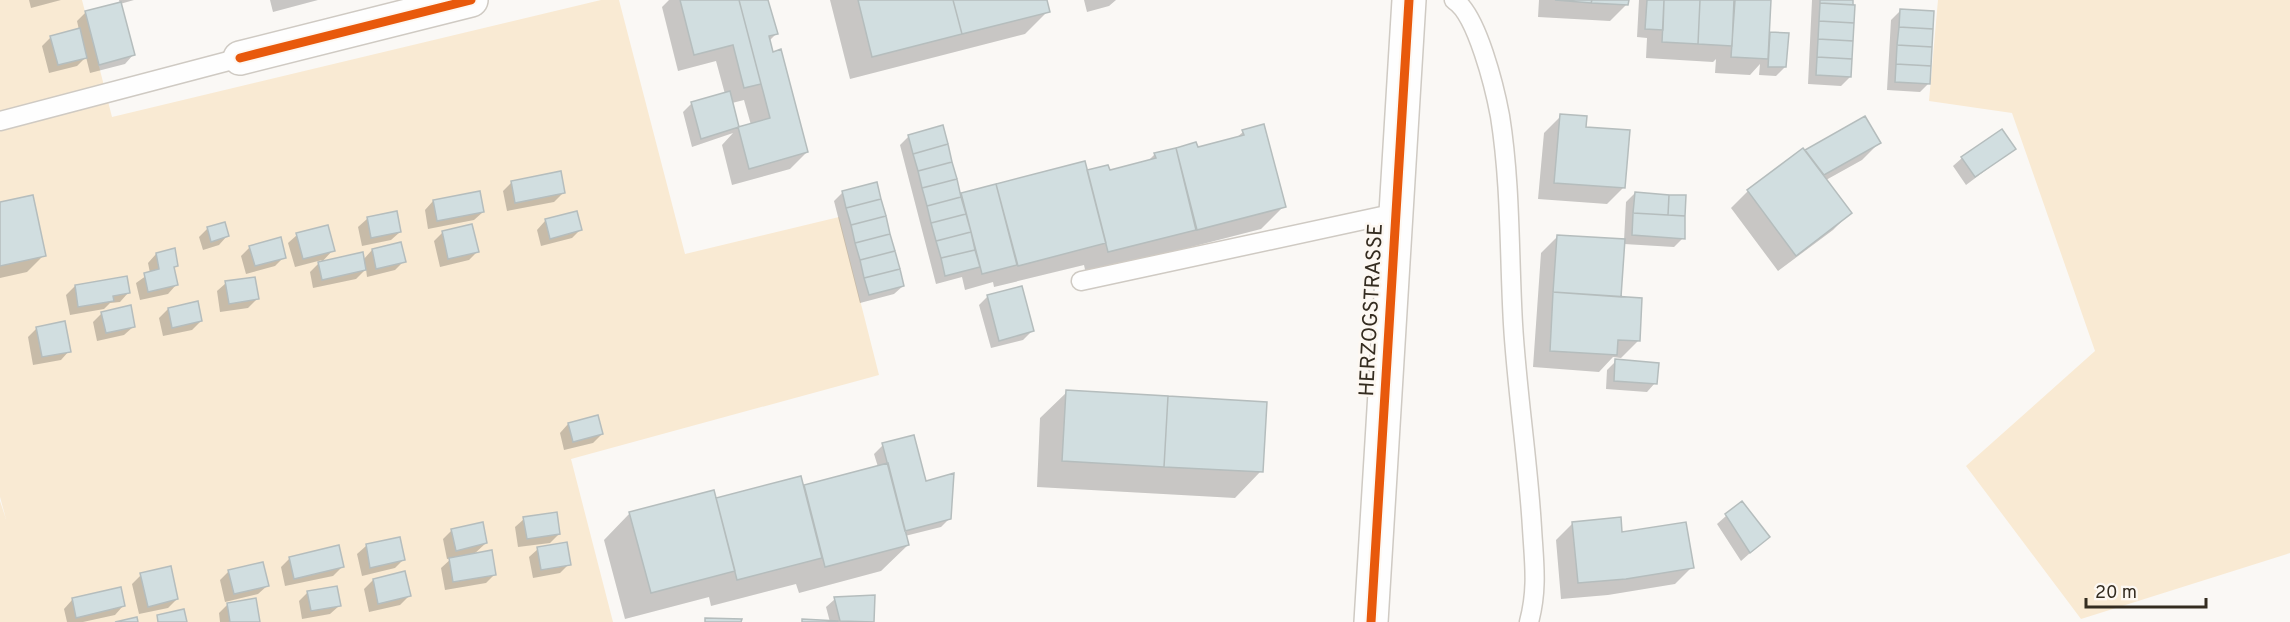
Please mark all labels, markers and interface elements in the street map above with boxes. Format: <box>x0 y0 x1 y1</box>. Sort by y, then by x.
street label: HERZOGSTRASSE <box>1354 223 1390 397</box>
scale bar <box>2086 571 2206 609</box>
text: 20 m <box>2095 582 2137 605</box>

